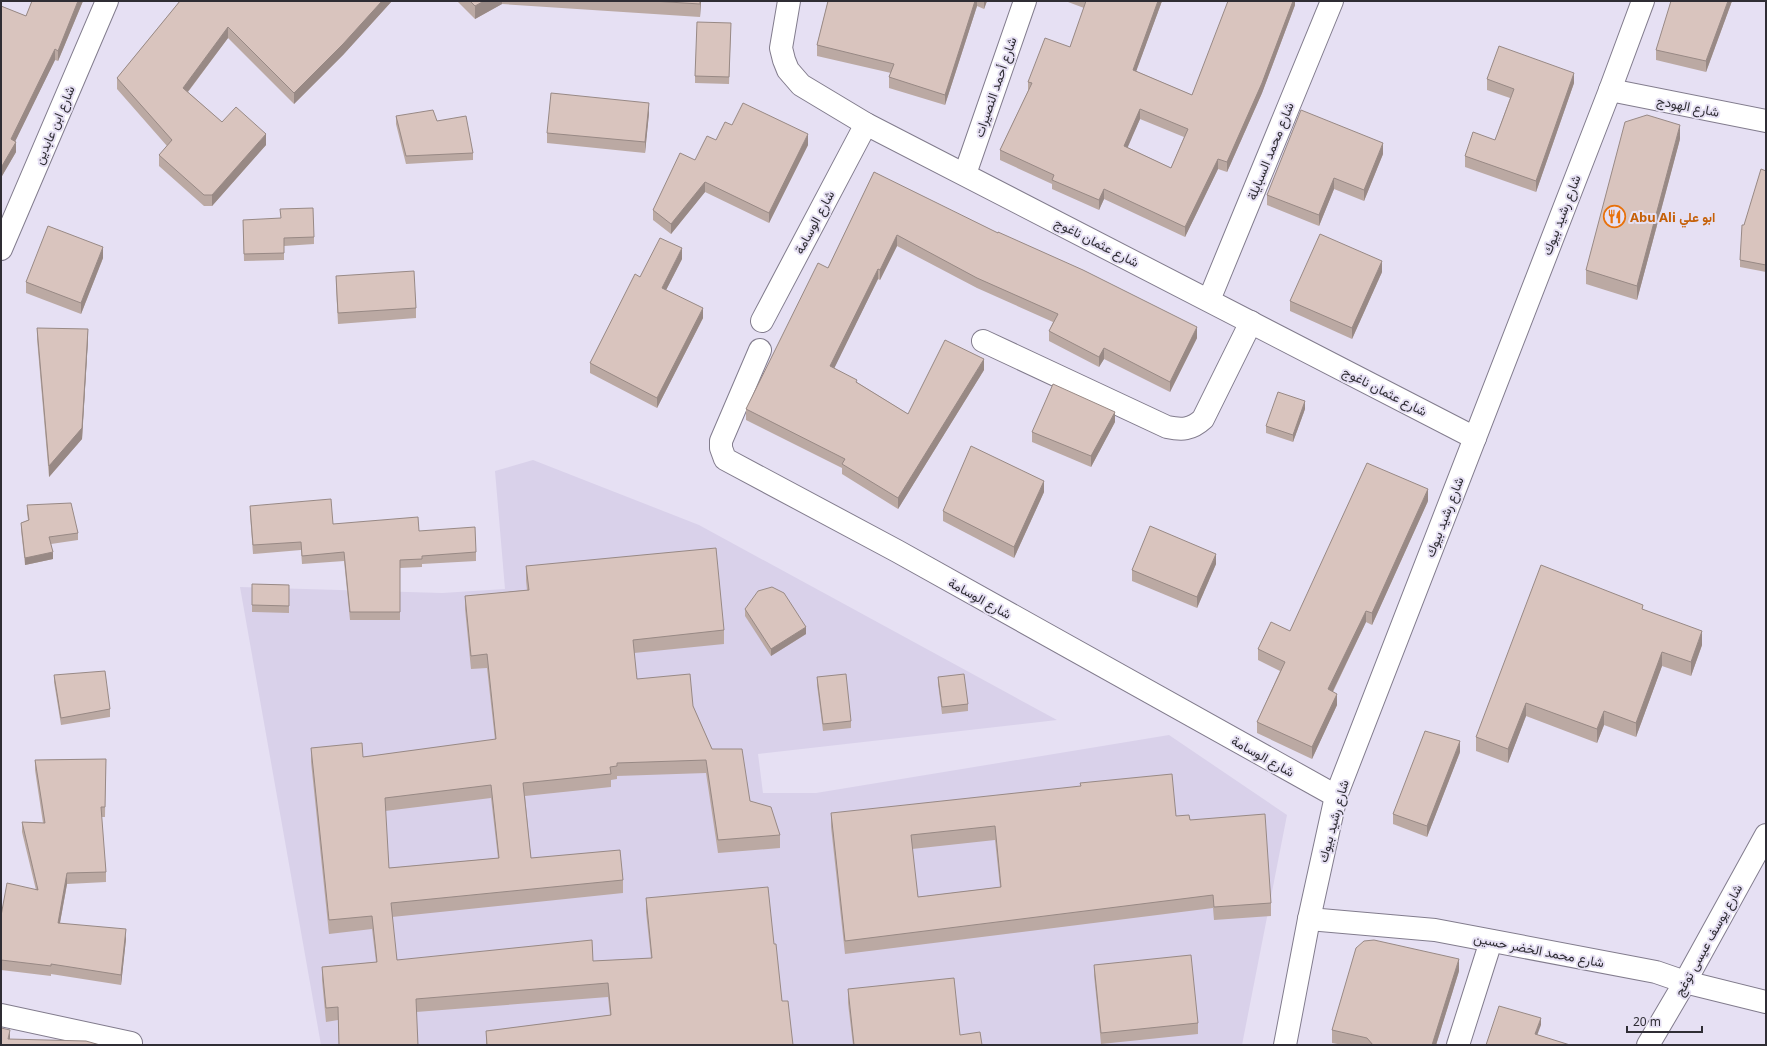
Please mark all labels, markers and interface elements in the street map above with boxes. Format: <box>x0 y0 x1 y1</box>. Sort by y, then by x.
street label: شارع أحمد النصيرات <box>969 34 1022 140</box>
street label: شارع ابن عابدين <box>29 83 80 168</box>
street label: شارع الهودج <box>1655 91 1721 122</box>
street label: شارع محمد السبايلة <box>1242 100 1299 203</box>
street label: شارع رشيد بيوك <box>1537 172 1586 258</box>
street label: شارع الوسامة <box>790 187 839 257</box>
restaurant icon: Abu Ali ابو علي <box>1601 204 1627 230</box>
place label: Abu Ali ابو علي <box>1630 208 1715 228</box>
street label: شارع عثمان ناغوج <box>1051 213 1142 272</box>
street label: شارع عثمان ناغوج <box>1339 362 1430 421</box>
street label: شارع رشيد بيوك <box>1420 474 1469 560</box>
street label: شارع الوسامة <box>945 573 1015 624</box>
street label: شارع الوسامة <box>1228 731 1298 782</box>
street label: شارع رشيد بيوك <box>1313 778 1354 865</box>
street label: شارع يوسف عيسى توغج <box>1670 881 1747 1000</box>
street label: شارع محمد الخضر حسين <box>1472 929 1606 972</box>
scale bar <box>1627 1008 1702 1034</box>
text: 20 m <box>1633 1013 1661 1030</box>

